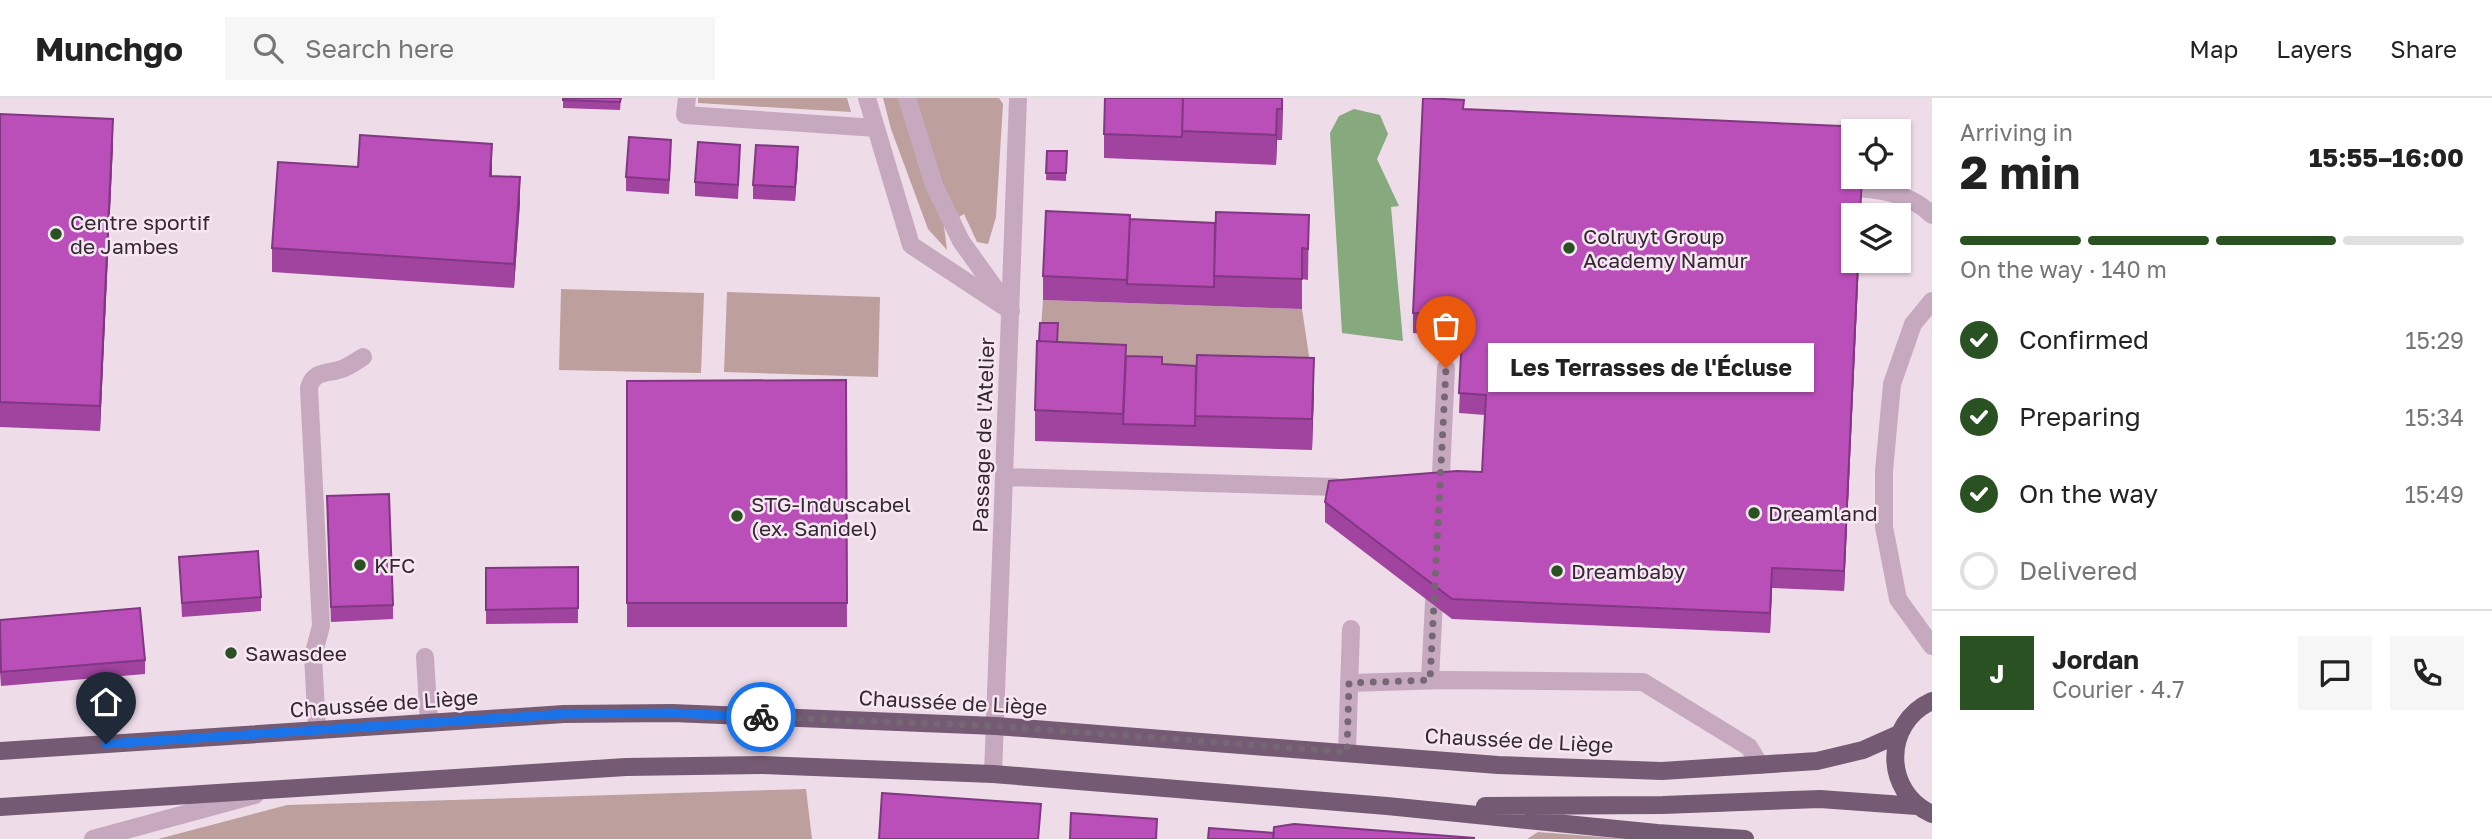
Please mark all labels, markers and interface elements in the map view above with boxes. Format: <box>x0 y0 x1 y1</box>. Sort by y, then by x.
search box <box>225 17 715 80</box>
text: Munchgo <box>35 29 183 68</box>
icon: search <box>249 29 287 67</box>
text: Search here <box>305 33 454 64</box>
text: Map <box>2189 34 2238 63</box>
text: Layers <box>2276 34 2352 63</box>
text: Share <box>2390 34 2457 63</box>
text: Arriving in <box>1960 118 2073 146</box>
map controls <box>1841 119 1911 273</box>
button: locate <box>1841 119 1911 189</box>
text: 15:55–16:00 <box>2309 142 2464 173</box>
text: 2 min <box>1960 144 2080 199</box>
button: layers <box>1841 203 1911 273</box>
place label: Centre sportif de Jambes <box>70 209 210 259</box>
place label: Colruyt Group Academy Namur <box>1583 223 1748 273</box>
marker: Centre sportif de Jambes <box>48 226 64 242</box>
marker: Colruyt Group Academy Namur <box>1561 240 1577 256</box>
text: On the way · 140 m <box>1960 255 2167 283</box>
pin <box>1416 296 1476 368</box>
icon: bag <box>1427 307 1465 345</box>
icon: check <box>1960 321 1998 359</box>
text: Confirmed <box>2019 324 2149 355</box>
text: 15:29 <box>2405 326 2464 354</box>
street label: Passage de l'Atelier <box>967 337 999 533</box>
callout: Les Terrasses de l'Écluse <box>1488 344 1814 392</box>
text: Les Terrasses de l'Écluse <box>1510 353 1792 381</box>
icon: check <box>1960 398 1998 436</box>
text: Preparing <box>2019 401 2141 432</box>
text: 15:34 <box>2405 403 2464 431</box>
icon: check <box>1960 475 1998 513</box>
text: On the way <box>2019 478 2158 509</box>
text: 15:49 <box>2405 480 2464 508</box>
place label: STG-Induscabel (ex. Sanidel) <box>751 491 911 541</box>
place label: Dreamland <box>1768 500 1878 526</box>
marker: Dreamland <box>1746 505 1762 521</box>
marker: STG-Induscabel (ex. Sanidel) <box>729 508 745 524</box>
place label: KFC <box>374 552 415 578</box>
text: Delivered <box>2019 555 2138 586</box>
marker: KFC <box>352 557 368 573</box>
place label: Dreambaby <box>1571 558 1686 584</box>
marker: Dreambaby <box>1549 563 1565 579</box>
button: chat <box>2298 636 2372 710</box>
button: phone <box>2390 636 2464 710</box>
place label: Sawasdee <box>245 640 347 666</box>
text: Jordan <box>2052 644 2139 675</box>
marker: Sawasdee <box>223 645 239 661</box>
text: J <box>1990 658 2004 689</box>
pin <box>76 672 136 744</box>
text: Courier · 4.7 <box>2052 675 2184 703</box>
courier <box>726 682 796 752</box>
icon: home <box>87 683 125 721</box>
street label: Chaussée de Liège <box>289 683 479 723</box>
street label: Chaussée de Liège <box>858 684 1048 720</box>
icon: bike <box>742 698 780 736</box>
street label: Chaussée de Liège <box>1424 722 1614 758</box>

